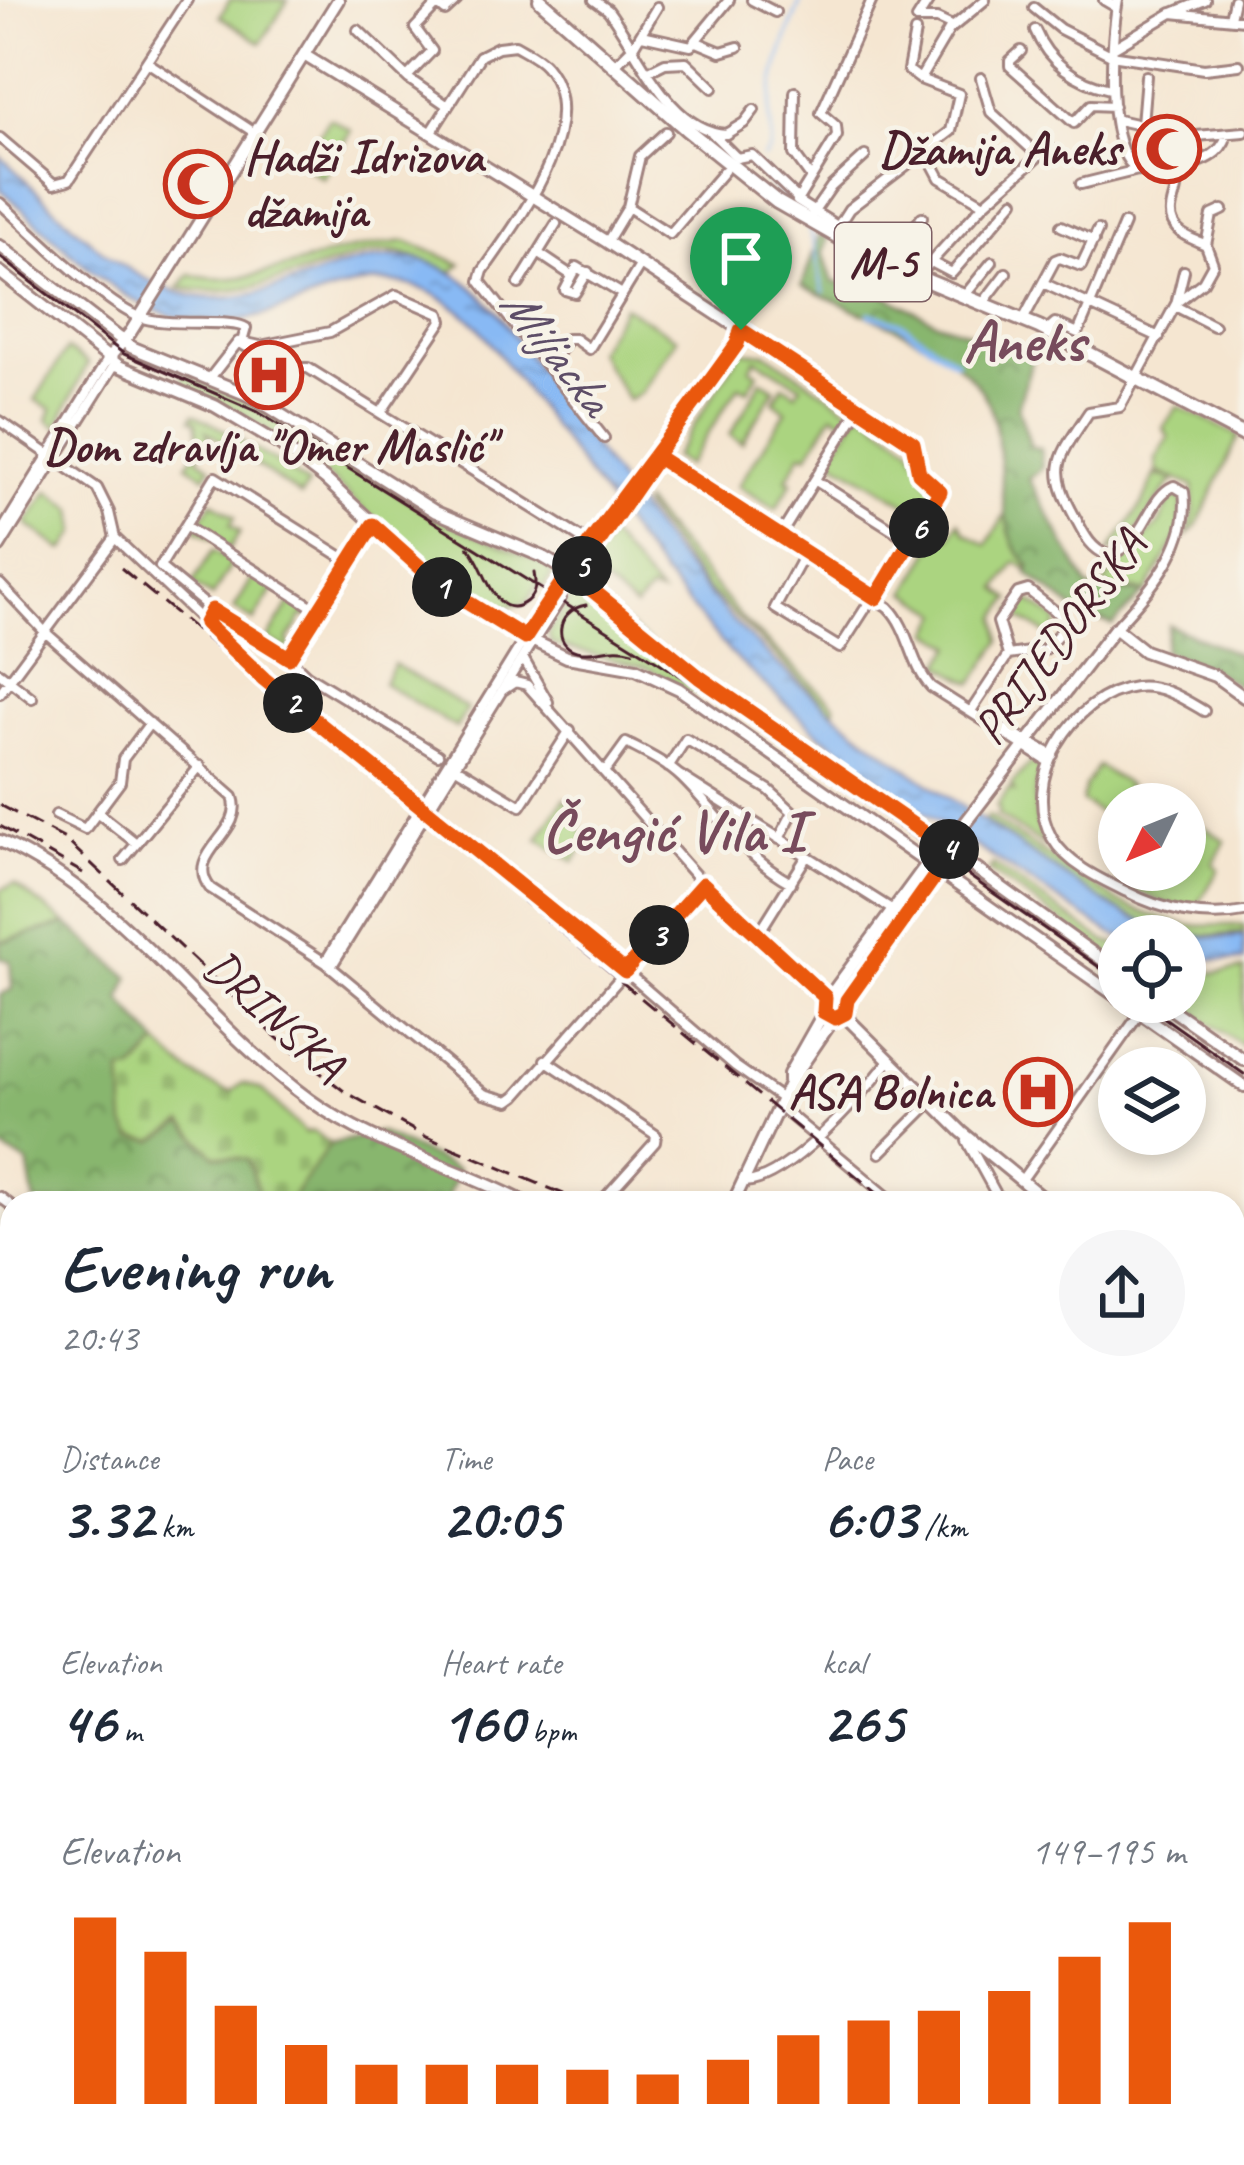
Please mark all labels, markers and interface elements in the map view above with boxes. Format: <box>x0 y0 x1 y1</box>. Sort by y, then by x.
mosque icon: Džamija Aneks <box>1132 114 1202 184</box>
place label: Džamija Aneks <box>879 119 1125 179</box>
place label: Hadži Idrizova džamija <box>244 126 486 241</box>
mosque icon: Hadži Idrizova džamija <box>163 149 233 219</box>
pin <box>690 207 792 330</box>
road number: M-5 <box>835 223 931 301</box>
icon: arrive <box>708 225 774 291</box>
water label: Miljacka <box>487 273 630 431</box>
district label: Aneks <box>963 303 1091 379</box>
hospital icon: Dom zdravlja "Omer Maslić" <box>234 340 304 410</box>
place label: Dom zdravlja "Omer Maslić" <box>44 416 504 476</box>
pin: 6 <box>889 498 949 558</box>
text: 6 <box>911 507 927 549</box>
street label: PRIJEDORSKA <box>959 517 1160 756</box>
pin: 5 <box>552 536 612 596</box>
text: 5 <box>575 545 589 587</box>
pin: 1 <box>412 557 472 617</box>
text: 1 <box>435 566 449 608</box>
pin: 2 <box>263 673 323 733</box>
text: 2 <box>286 682 300 724</box>
north arrow <box>1098 783 1206 891</box>
map controls <box>1098 783 1206 1155</box>
district label: Čengić Vila I <box>542 793 816 869</box>
pin: 4 <box>919 819 979 879</box>
text: 4 <box>942 828 956 870</box>
pin: 3 <box>629 905 689 965</box>
text: 3 <box>652 914 666 956</box>
button: locate <box>1098 915 1206 1023</box>
street label: DRINSKA <box>192 936 359 1094</box>
button: layers <box>1098 1047 1206 1155</box>
hospital icon: ASA Bolnica <box>1003 1057 1073 1127</box>
place label: ASA Bolnica <box>788 1062 996 1122</box>
text: Evening run <box>60 1227 330 1310</box>
button: share <box>1059 1230 1185 1356</box>
text: 20:43 <box>60 1314 138 1363</box>
text: Distance <box>60 1438 158 1480</box>
text: Time <box>441 1438 492 1480</box>
text: Pace <box>822 1438 873 1480</box>
text: 3.32 <box>60 1480 153 1556</box>
text: 20:05 <box>441 1480 560 1556</box>
text: 6:03 <box>822 1480 916 1556</box>
text: km <box>153 1506 193 1548</box>
text: /km <box>916 1506 967 1548</box>
text: Elevation <box>60 1642 162 1684</box>
text: Heart rate <box>441 1642 561 1684</box>
text: kcal <box>822 1642 866 1684</box>
text: 46 <box>60 1684 115 1760</box>
text: 160 <box>441 1684 523 1760</box>
text: 265 <box>822 1684 903 1760</box>
text: m <box>115 1710 142 1752</box>
text: bpm <box>523 1710 577 1752</box>
text: Elevation <box>60 1827 180 1876</box>
text: 149–195 m <box>1031 1827 1185 1876</box>

